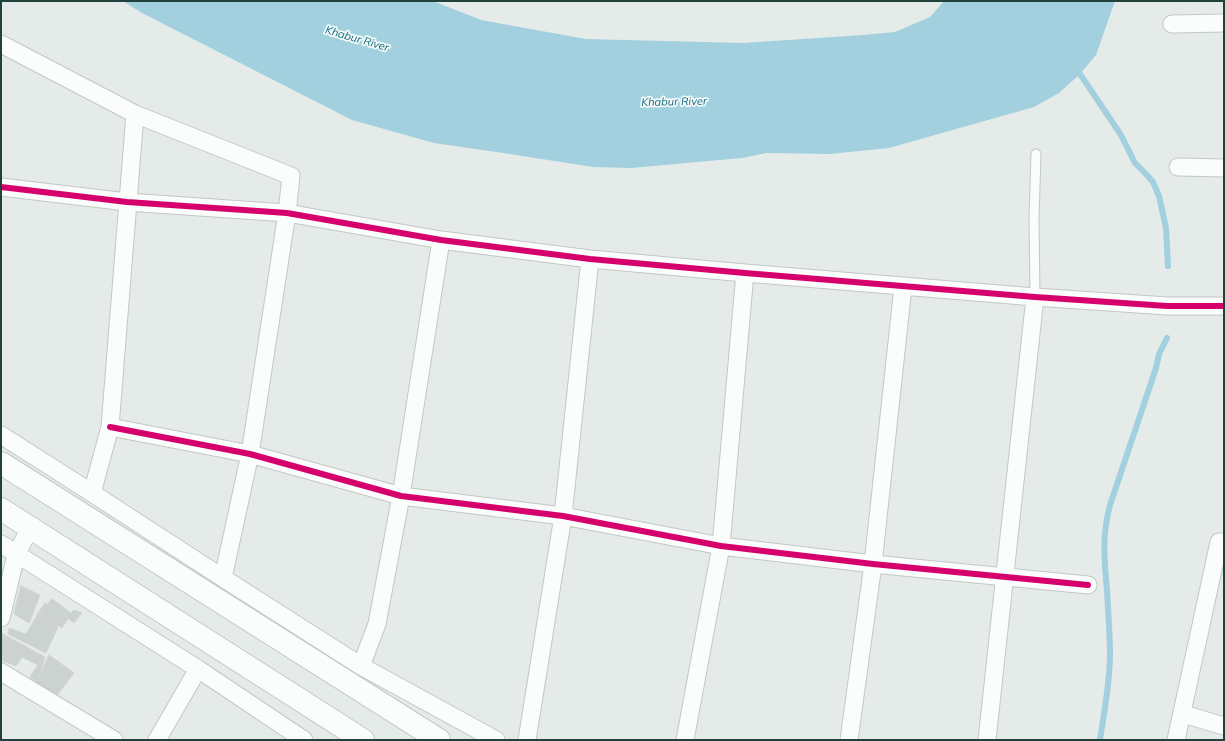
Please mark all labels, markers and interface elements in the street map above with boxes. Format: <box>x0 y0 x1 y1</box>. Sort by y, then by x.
water label: Khabur River <box>324 24 390 54</box>
water label: Khabur River <box>641 95 707 109</box>

